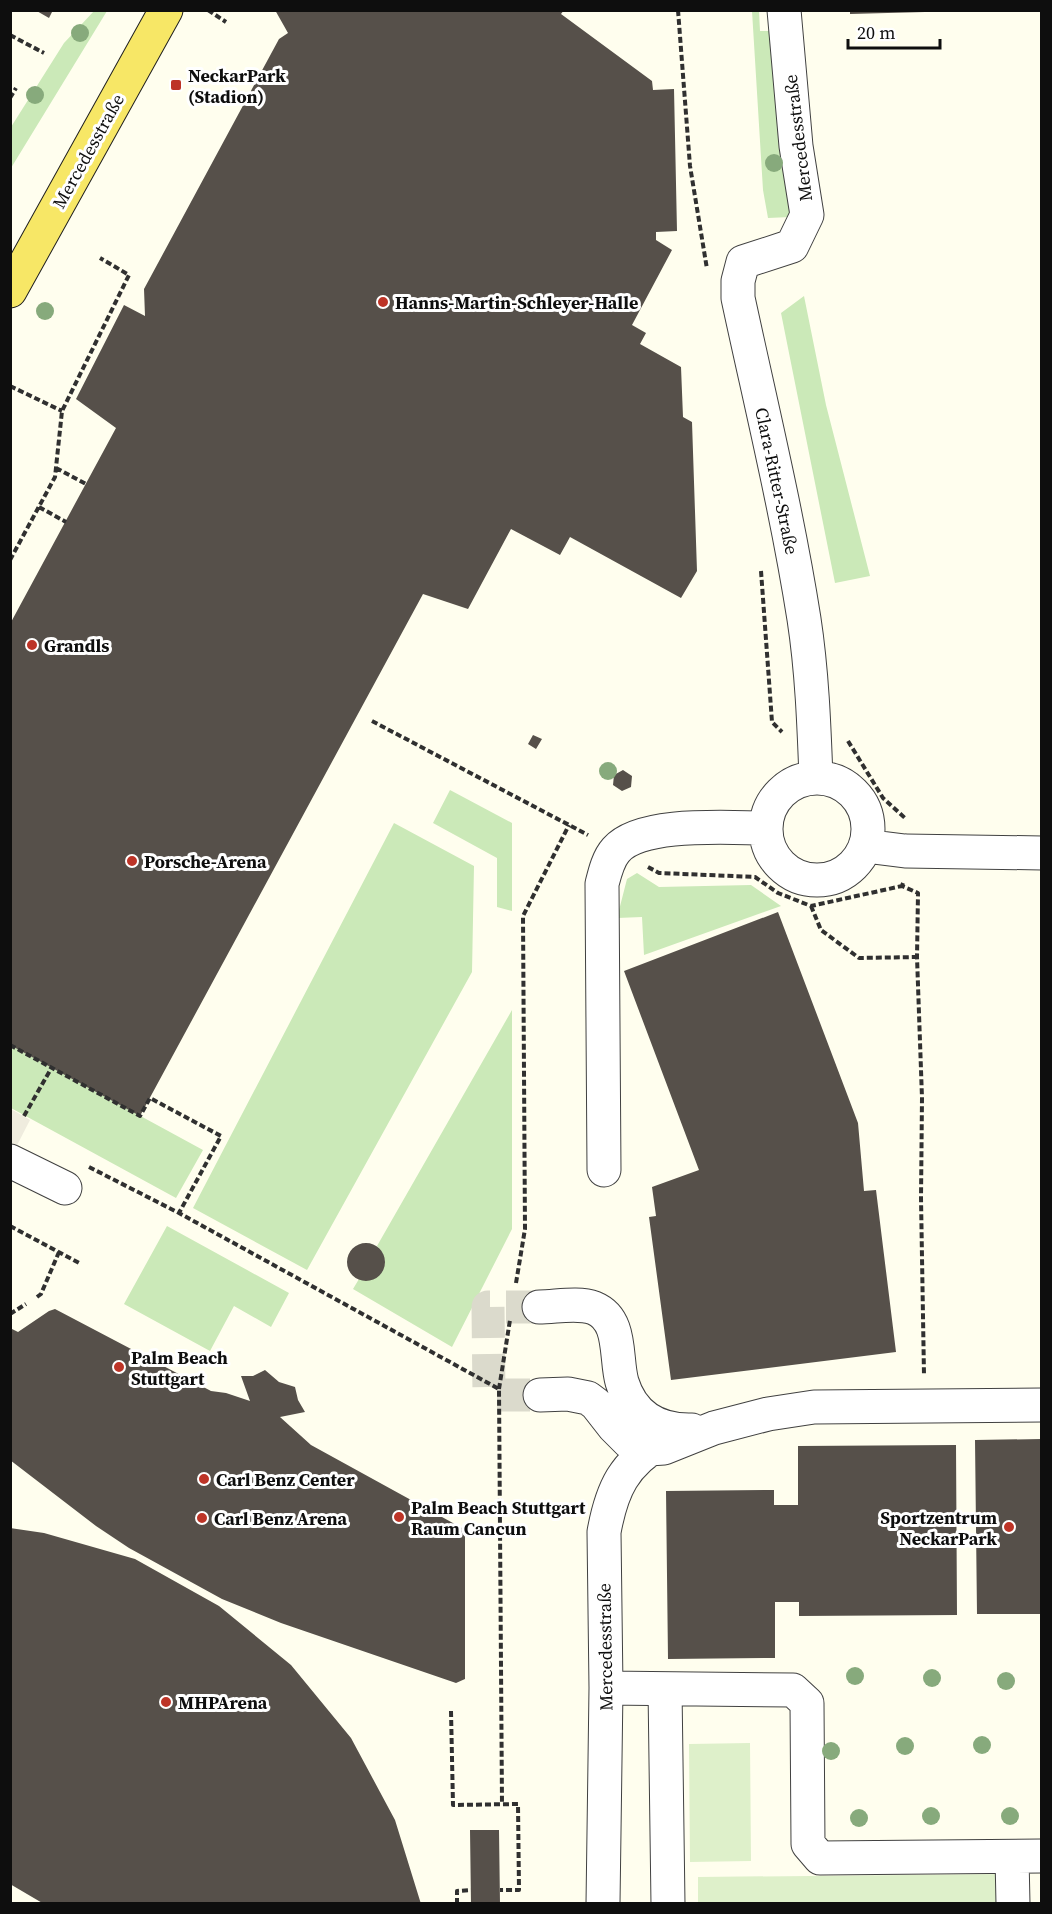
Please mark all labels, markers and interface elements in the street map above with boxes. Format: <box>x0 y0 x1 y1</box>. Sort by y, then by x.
scale bar <box>848 12 940 50</box>
text: 20 m <box>857 20 895 45</box>
place label: NeckarPark (Stadion) <box>188 63 286 109</box>
street label: Mercedesstraße <box>778 73 818 203</box>
marker: NeckarPark (Stadion) <box>169 78 183 92</box>
street label: Mercedesstraße <box>46 89 130 213</box>
place label: Hanns-Martin-Schleyer-Halle <box>395 290 638 315</box>
marker: Hanns-Martin-Schleyer-Halle <box>376 295 390 309</box>
street label: Clara-Ritter-Straße <box>749 405 805 557</box>
place label: Grandls <box>44 633 109 658</box>
marker: Grandls <box>25 638 39 652</box>
place label: Porsche-Arena <box>144 849 267 874</box>
marker: Porsche-Arena <box>125 854 139 868</box>
place label: Palm Beach Stuttgart <box>131 1345 228 1391</box>
marker: Palm Beach Stuttgart <box>112 1360 126 1374</box>
place label: Carl Benz Center <box>216 1467 355 1492</box>
marker: Carl Benz Center <box>197 1472 211 1486</box>
place label: Palm Beach Stuttgart Raum Cancun <box>411 1495 586 1541</box>
place label: Sportzentrum NeckarPark <box>880 1505 997 1551</box>
place label: Carl Benz Arena <box>214 1506 347 1531</box>
marker: Palm Beach Stuttgart Raum Cancun <box>392 1510 406 1524</box>
marker: Carl Benz Arena <box>195 1511 209 1525</box>
marker: Sportzentrum NeckarPark <box>1002 1520 1016 1534</box>
street label: Mercedesstraße <box>591 1583 619 1711</box>
place label: MHPArena <box>178 1690 268 1715</box>
marker: MHPArena <box>159 1695 173 1709</box>

